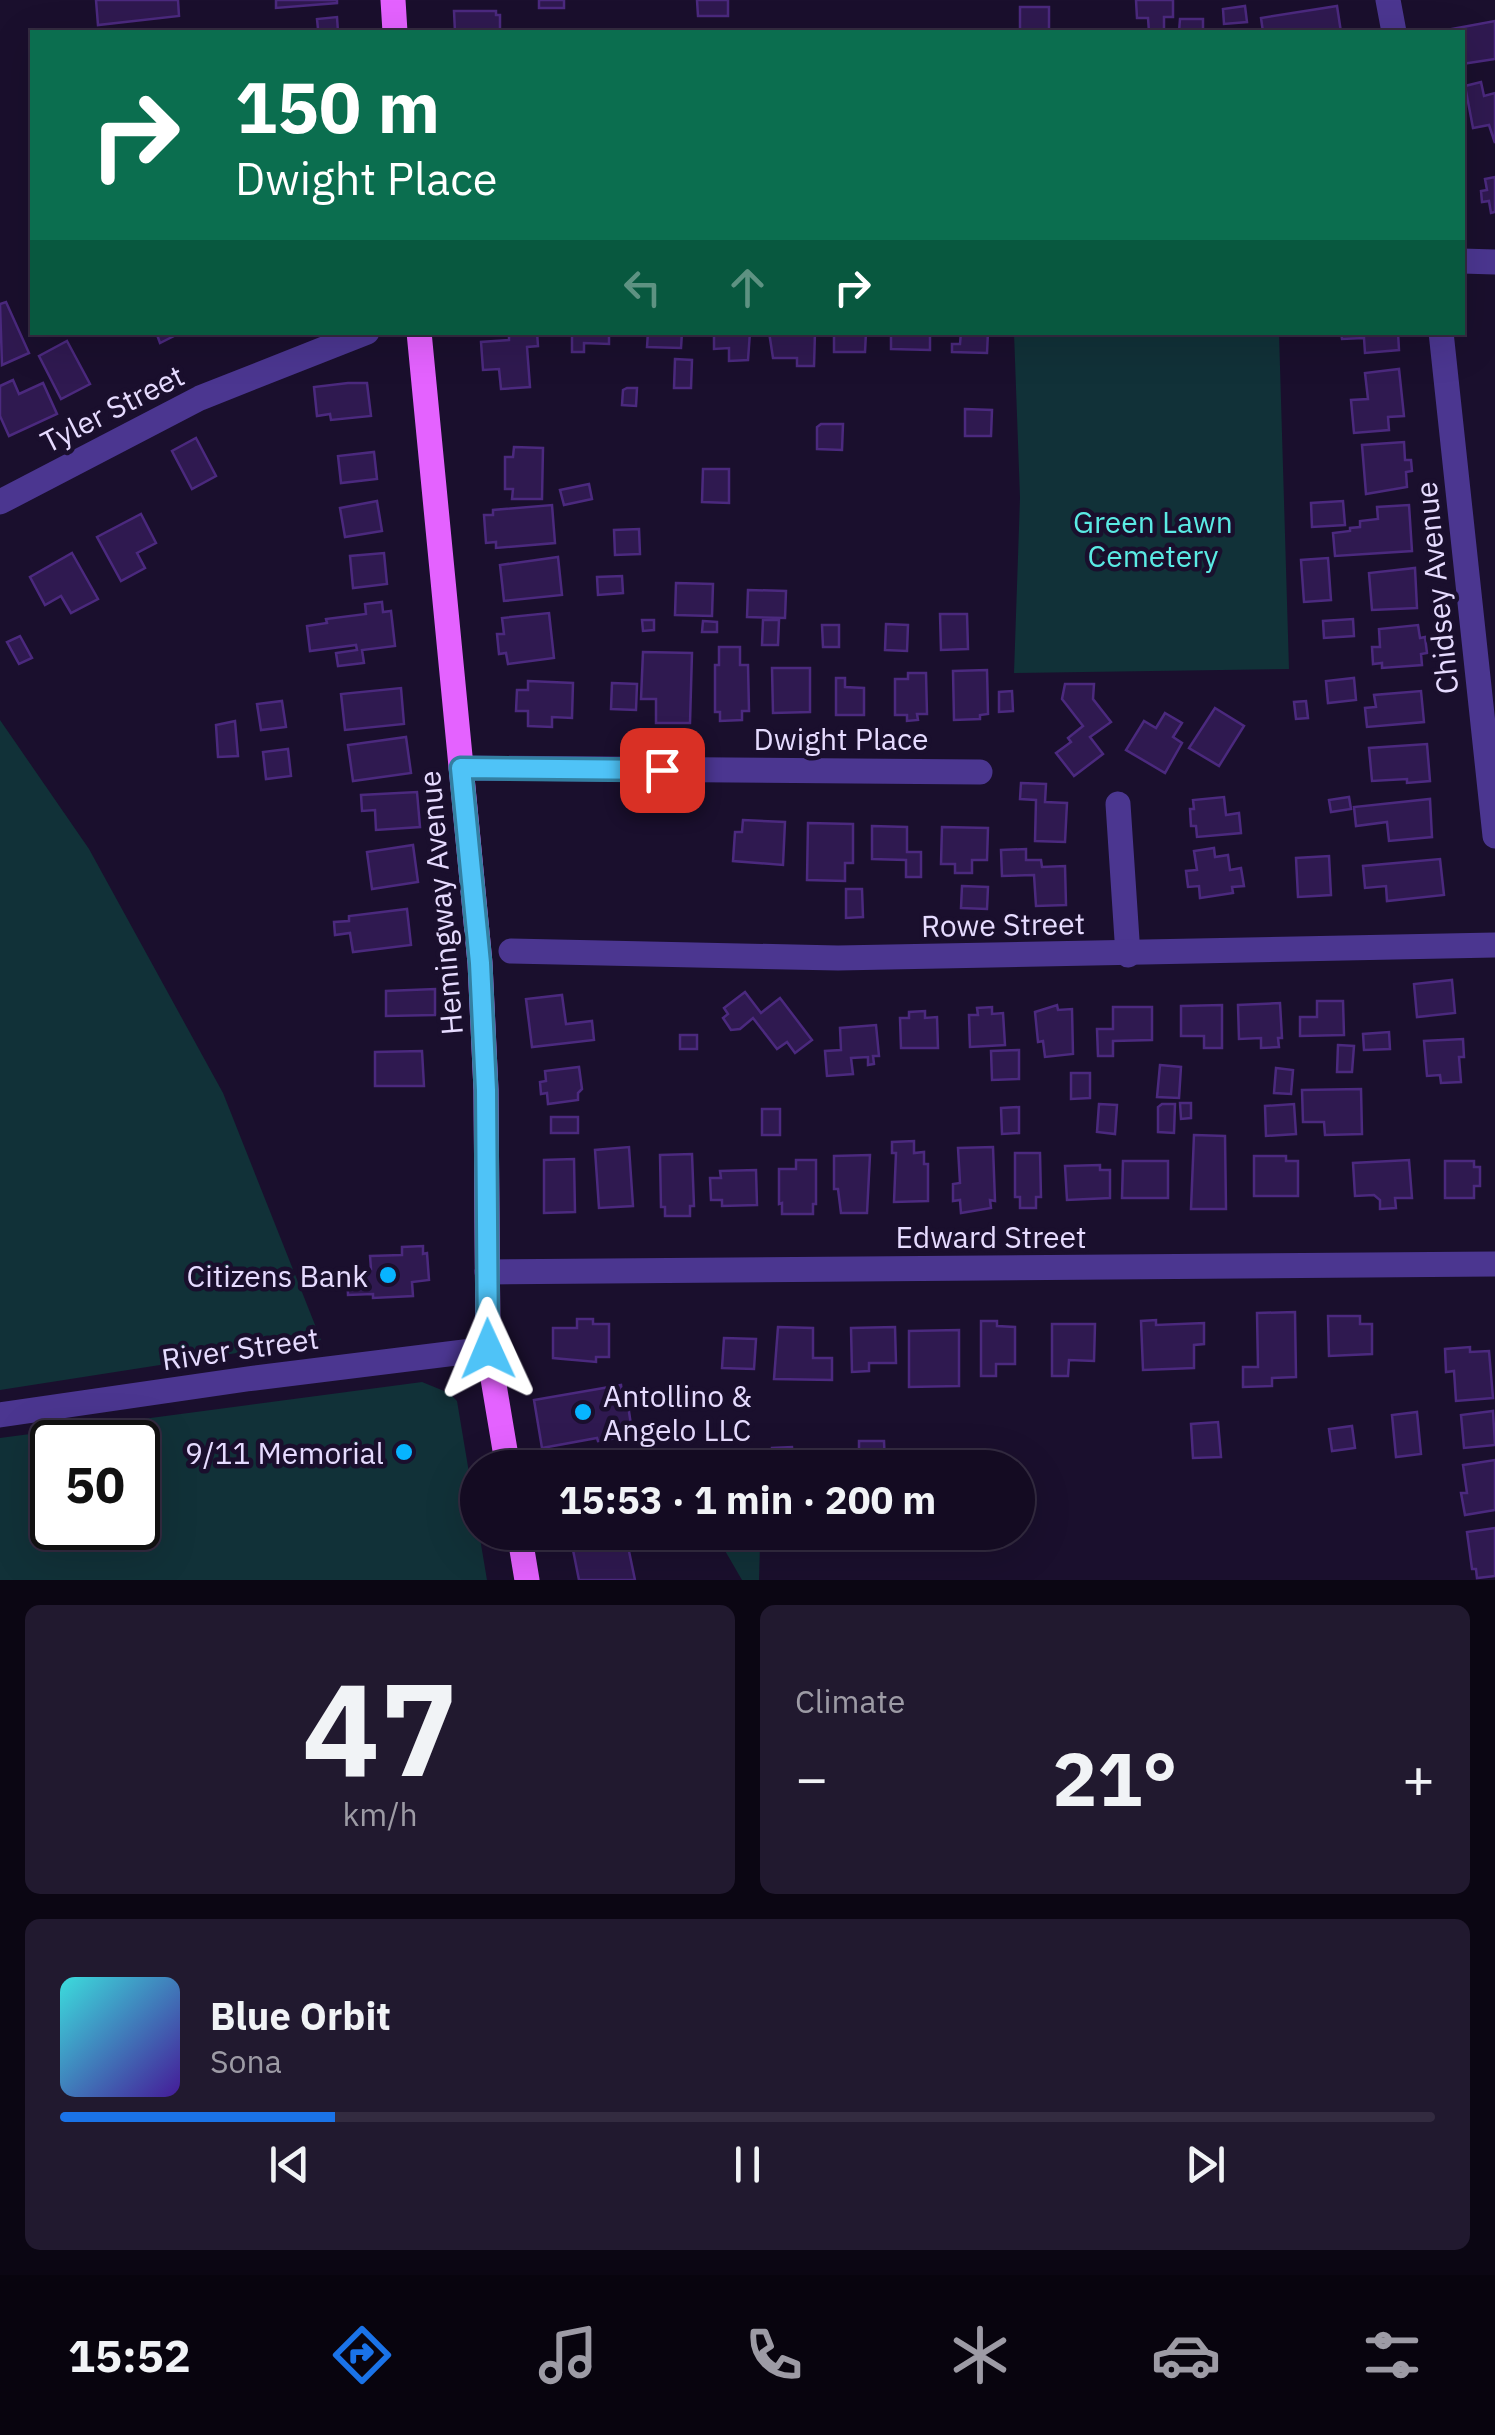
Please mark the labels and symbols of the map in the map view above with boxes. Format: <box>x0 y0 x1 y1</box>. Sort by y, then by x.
street label: Tyler Street <box>34 355 190 461</box>
street label: Chidsey Avenue <box>1405 480 1467 696</box>
park label: Green Lawn Cemetery <box>1073 502 1233 575</box>
street label: Dwight Place <box>754 719 928 758</box>
pin <box>620 728 705 813</box>
street label: Hemingway Avenue <box>409 769 471 1037</box>
street label: Rowe Street <box>921 903 1085 945</box>
street label: Edward Street <box>896 1217 1086 1256</box>
place label: Citizens Bank <box>187 1256 368 1295</box>
marker: Citizens Bank <box>377 1264 399 1286</box>
position arrow <box>436 1297 540 1401</box>
street label: River Street <box>159 1318 321 1378</box>
place label: Antollino & Angelo LLC <box>603 1376 752 1449</box>
marker: Antollino & Angelo LLC <box>572 1401 594 1423</box>
speed limit sign: 50 <box>30 1420 160 1550</box>
place label: 9/11 Memorial <box>185 1433 384 1472</box>
marker: 9/11 Memorial <box>393 1441 415 1463</box>

